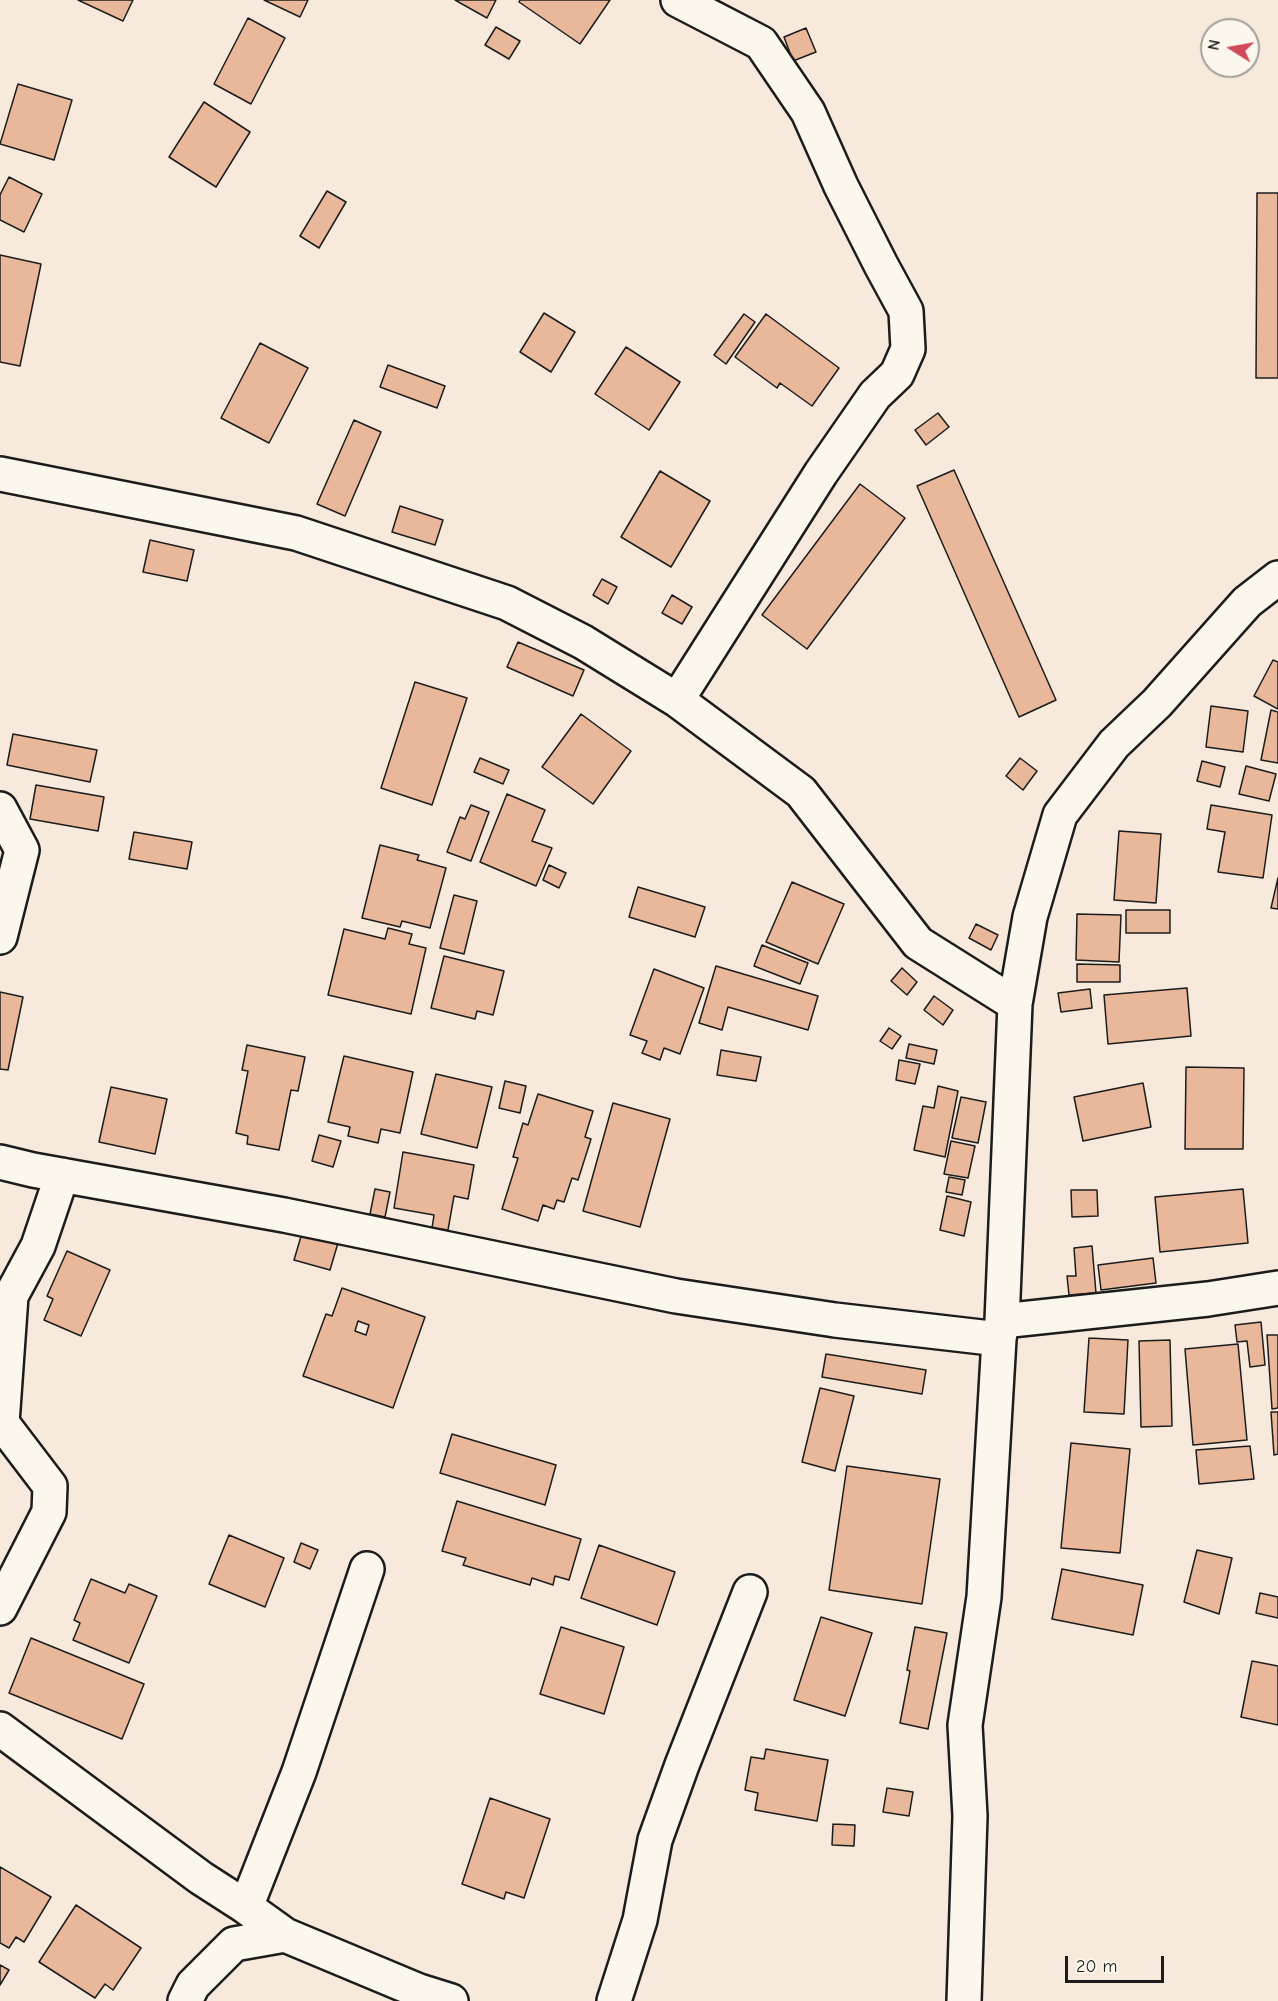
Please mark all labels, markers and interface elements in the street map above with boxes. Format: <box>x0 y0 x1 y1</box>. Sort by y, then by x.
north arrow <box>1200 18 1260 78</box>
text: N <box>1204 38 1224 52</box>
scale bar <box>1068 1944 1167 1982</box>
text: 20 m <box>1076 1956 1117 1977</box>

